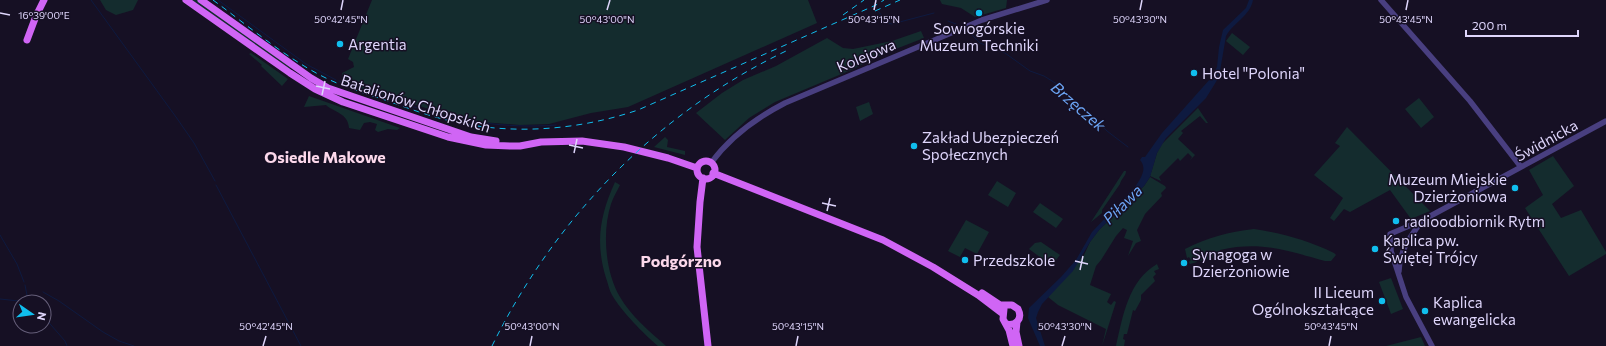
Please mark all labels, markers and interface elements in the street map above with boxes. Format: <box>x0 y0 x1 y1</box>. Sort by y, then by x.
marker: Sowiogórskie Muzeum Techniki <box>974 8 984 18</box>
text: 16°39'00"E <box>18 9 70 21</box>
scale bar <box>1466 12 1578 38</box>
text: 50°42'45"N <box>314 13 368 25</box>
text: 50°43'00"N <box>580 13 635 25</box>
text: 50°43'15"N <box>848 13 900 25</box>
text: 50°43'30"N <box>1113 13 1167 25</box>
text: 50°43'45"N <box>1379 13 1433 25</box>
text: 200 m <box>1472 18 1507 32</box>
place label: Sowiogórskie Muzeum Techniki <box>919 19 1039 54</box>
place label: Argentia <box>348 35 407 53</box>
street label: Kolejowa <box>834 35 898 75</box>
marker: Argentia <box>335 39 345 49</box>
place label: Hotel "Polonia" <box>1202 64 1305 82</box>
marker: Hotel "Polonia" <box>1189 68 1199 78</box>
street label: Batalionów Chłopskich <box>339 70 493 136</box>
water label: Brzęczek <box>1048 77 1110 135</box>
street label: Świdnicka <box>1511 115 1580 165</box>
place label: Zakład Ubezpieczeń Społecznych <box>922 128 1059 163</box>
marker: Zakład Ubezpieczeń Społecznych <box>909 141 919 151</box>
district label: Osiedle Makowe <box>264 147 386 166</box>
place label: Muzeum Miejskie Dzierżoniowa <box>1388 170 1507 205</box>
water label: Piława <box>1098 180 1146 228</box>
marker: Muzeum Miejskie Dzierżoniowa <box>1510 183 1520 193</box>
place label: radioodbiornik Rytm <box>1404 212 1545 230</box>
marker: radioodbiornik Rytm <box>1391 216 1401 226</box>
place label: Kaplica pw. Świętej Trójcy <box>1383 231 1478 266</box>
marker: Kaplica pw. Świętej Trójcy <box>1370 244 1380 254</box>
place label: Synagoga w Dzierżoniowie <box>1192 245 1290 280</box>
district label: Podgórzno <box>641 251 722 270</box>
place label: Przedszkole <box>973 251 1055 269</box>
marker: Przedszkole <box>960 255 970 265</box>
marker: Synagoga w Dzierżoniowie <box>1179 258 1189 268</box>
place label: II Liceum Ogólnokształcące <box>1252 283 1374 318</box>
place label: Kaplica ewangelicka <box>1433 293 1516 328</box>
north arrow <box>12 294 52 334</box>
marker: II Liceum Ogólnokształcące <box>1377 296 1387 306</box>
marker: Kaplica ewangelicka <box>1420 306 1430 316</box>
text: N <box>35 311 49 322</box>
text: 50°42'45"N <box>239 320 293 332</box>
text: 50°43'00"N <box>505 320 560 332</box>
text: 50°43'15"N <box>772 320 824 332</box>
text: 50°43'30"N <box>1038 320 1092 332</box>
text: 50°43'45"N <box>1304 320 1358 332</box>

